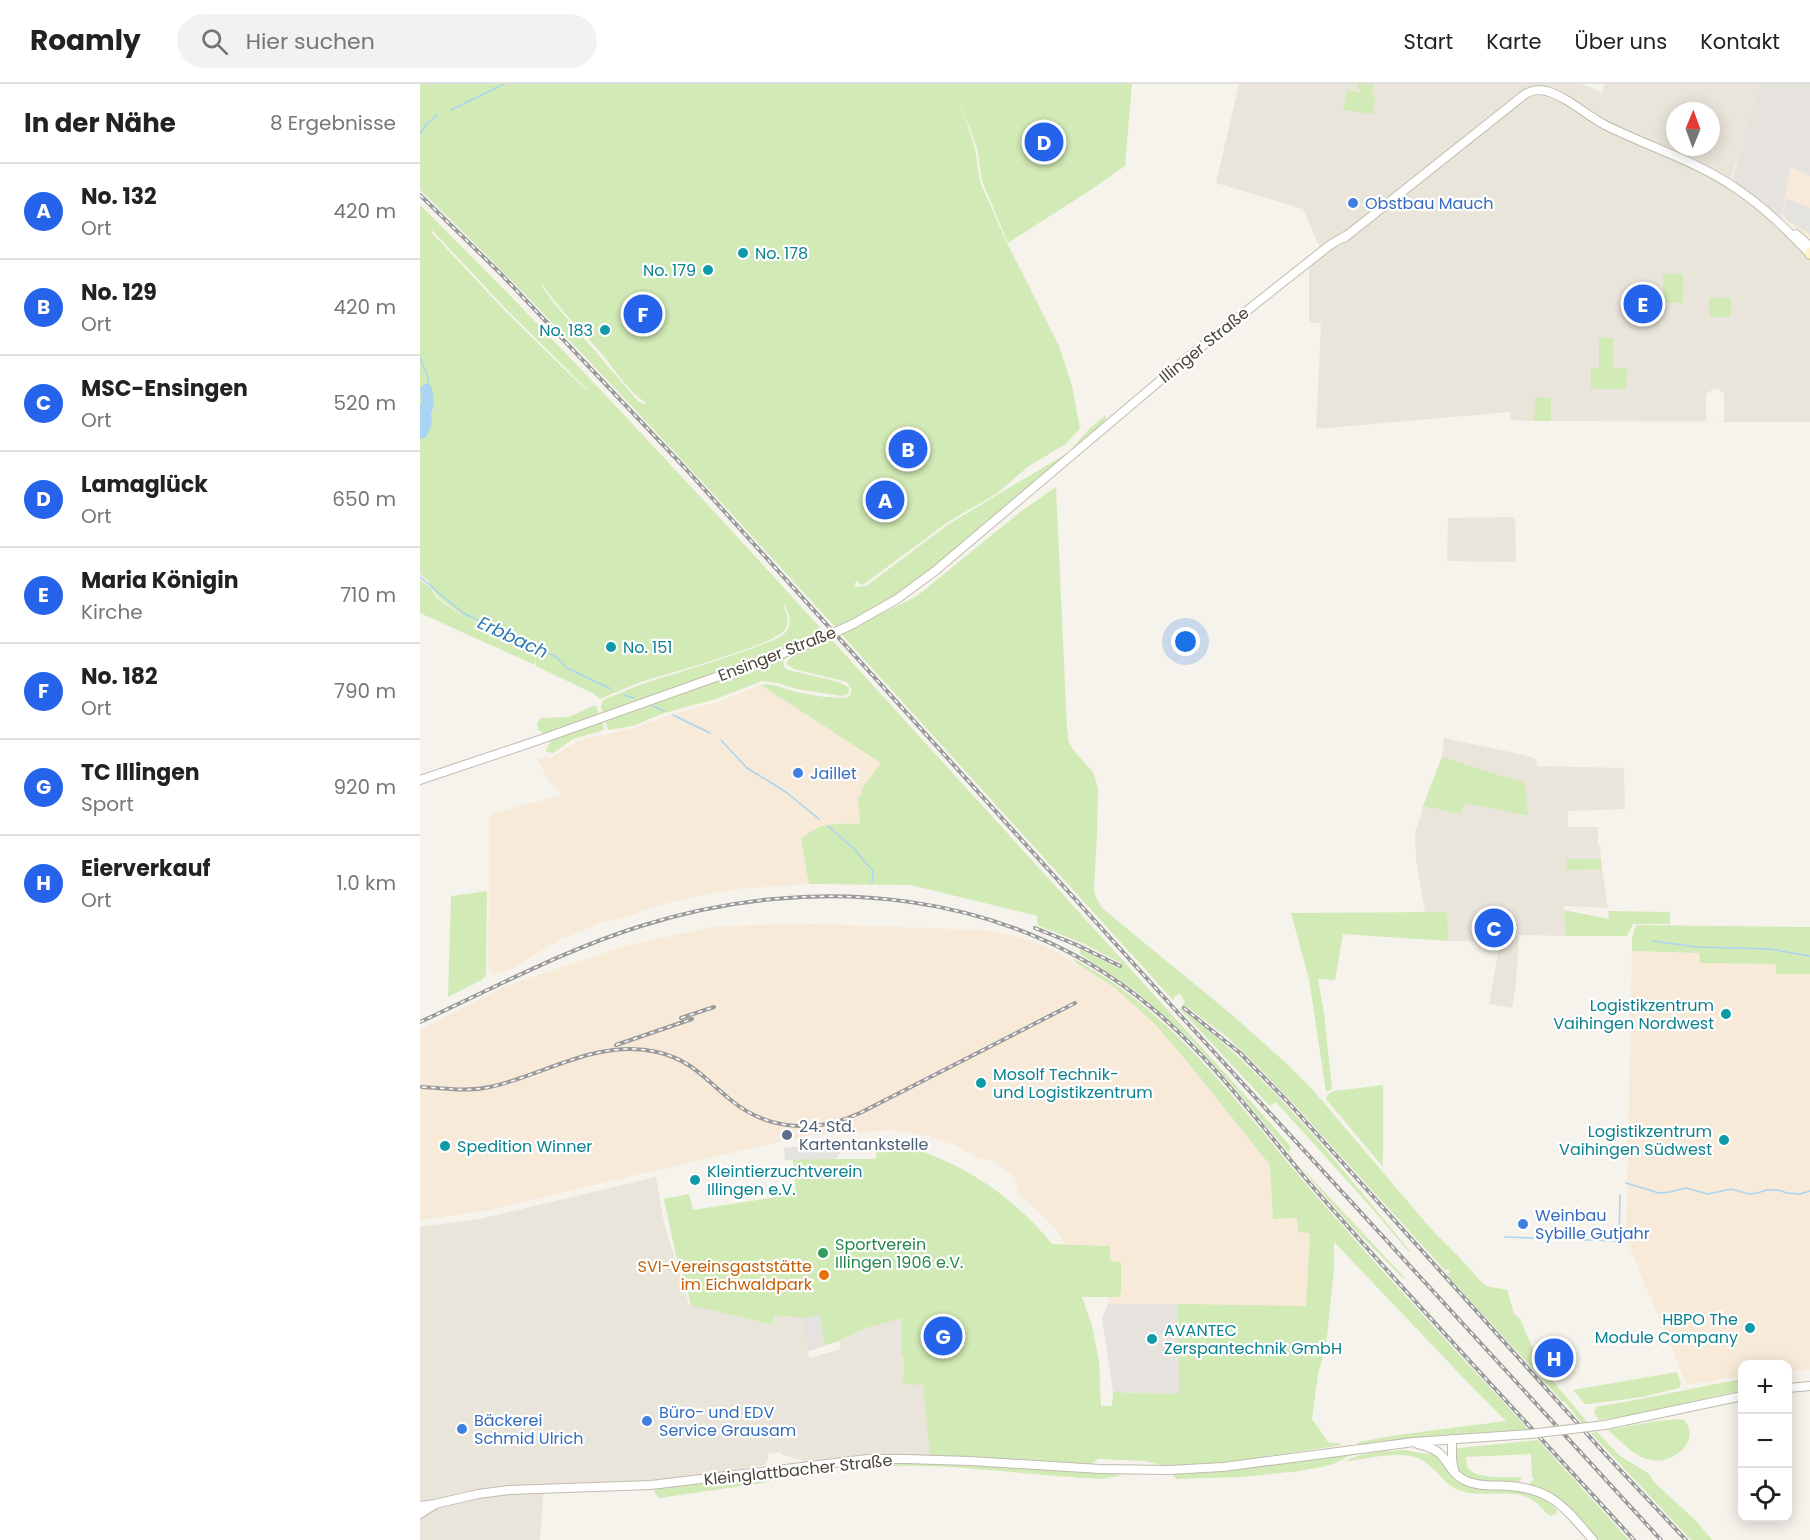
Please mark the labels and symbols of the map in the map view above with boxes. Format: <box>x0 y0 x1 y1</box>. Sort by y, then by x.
north arrow <box>1666 102 1720 156</box>
pin: D <box>1024 120 1064 164</box>
place label: Obstbau Mauch <box>1365 192 1494 215</box>
marker: Obstbau Mauch <box>1346 196 1360 210</box>
place label: No. 178 <box>755 242 808 265</box>
marker: No. 178 <box>736 246 750 260</box>
place label: No. 179 <box>643 259 696 282</box>
marker: No. 179 <box>701 263 715 277</box>
pin: E <box>1624 282 1662 326</box>
pin: F <box>624 292 662 336</box>
street label: Illinger Straße <box>1154 301 1254 388</box>
place label: No. 183 <box>539 319 593 342</box>
marker: No. 183 <box>598 323 612 337</box>
pin: B <box>888 426 928 472</box>
pin: A <box>866 478 904 522</box>
water label: Erbbach <box>474 610 552 664</box>
street label: Ensinger Straße <box>715 621 839 687</box>
your location <box>1171 627 1200 656</box>
place label: No. 151 <box>623 636 672 659</box>
marker: No. 151 <box>604 640 618 654</box>
place label: Jaillet <box>810 762 857 785</box>
marker: Jaillet <box>791 766 805 780</box>
pin: C <box>1474 906 1514 950</box>
place label: Logistikzentrum Vaihingen Nordwest <box>1553 994 1714 1035</box>
marker: Logistikzentrum Vaihingen Nordwest <box>1719 1007 1733 1021</box>
place label: Mosolf Technik- und Logistikzentrum <box>993 1063 1153 1104</box>
marker: Mosolf Technik- und Logistikzentrum <box>974 1076 988 1090</box>
place label: 24. Std. Kartentankstelle <box>799 1115 928 1156</box>
place label: Logistikzentrum Vaihingen Südwest <box>1559 1120 1712 1161</box>
marker: 24. Std. Kartentankstelle <box>780 1128 794 1142</box>
marker: Logistikzentrum Vaihingen Südwest <box>1717 1133 1731 1147</box>
place label: Spedition Winner <box>457 1135 592 1158</box>
marker: Spedition Winner <box>438 1139 452 1153</box>
place label: Kleintierzuchtverein Illingen e.V. <box>707 1160 863 1201</box>
marker: Kleintierzuchtverein Illingen e.V. <box>688 1173 702 1187</box>
place label: Weinbau Sybille Gutjahr <box>1535 1204 1650 1245</box>
marker: Weinbau Sybille Gutjahr <box>1516 1217 1530 1231</box>
place label: Sportverein Illingen 1906 e.V. <box>835 1233 963 1274</box>
marker: Sportverein Illingen 1906 e.V. <box>816 1246 830 1260</box>
place label: SVI-Vereinsgaststätte im Eichwaldpark <box>638 1255 813 1296</box>
marker: SVI-Vereinsgaststätte im Eichwaldpark <box>817 1268 831 1282</box>
place label: HBPO The Module Company <box>1595 1308 1738 1349</box>
pin: G <box>924 1314 962 1358</box>
place label: AVANTEC Zerspantechnik GmbH <box>1164 1319 1342 1360</box>
marker: HBPO The Module Company <box>1743 1321 1757 1335</box>
marker: AVANTEC Zerspantechnik GmbH <box>1145 1332 1159 1346</box>
pin: H <box>1534 1336 1574 1380</box>
place label: Büro- und EDV Service Grausam <box>659 1401 796 1442</box>
place label: Bäckerei Schmid Ulrich <box>474 1409 583 1450</box>
marker: Büro- und EDV Service Grausam <box>640 1414 654 1428</box>
marker: Bäckerei Schmid Ulrich <box>455 1422 469 1436</box>
street label: Kleinglattbacher Straße <box>703 1449 893 1491</box>

